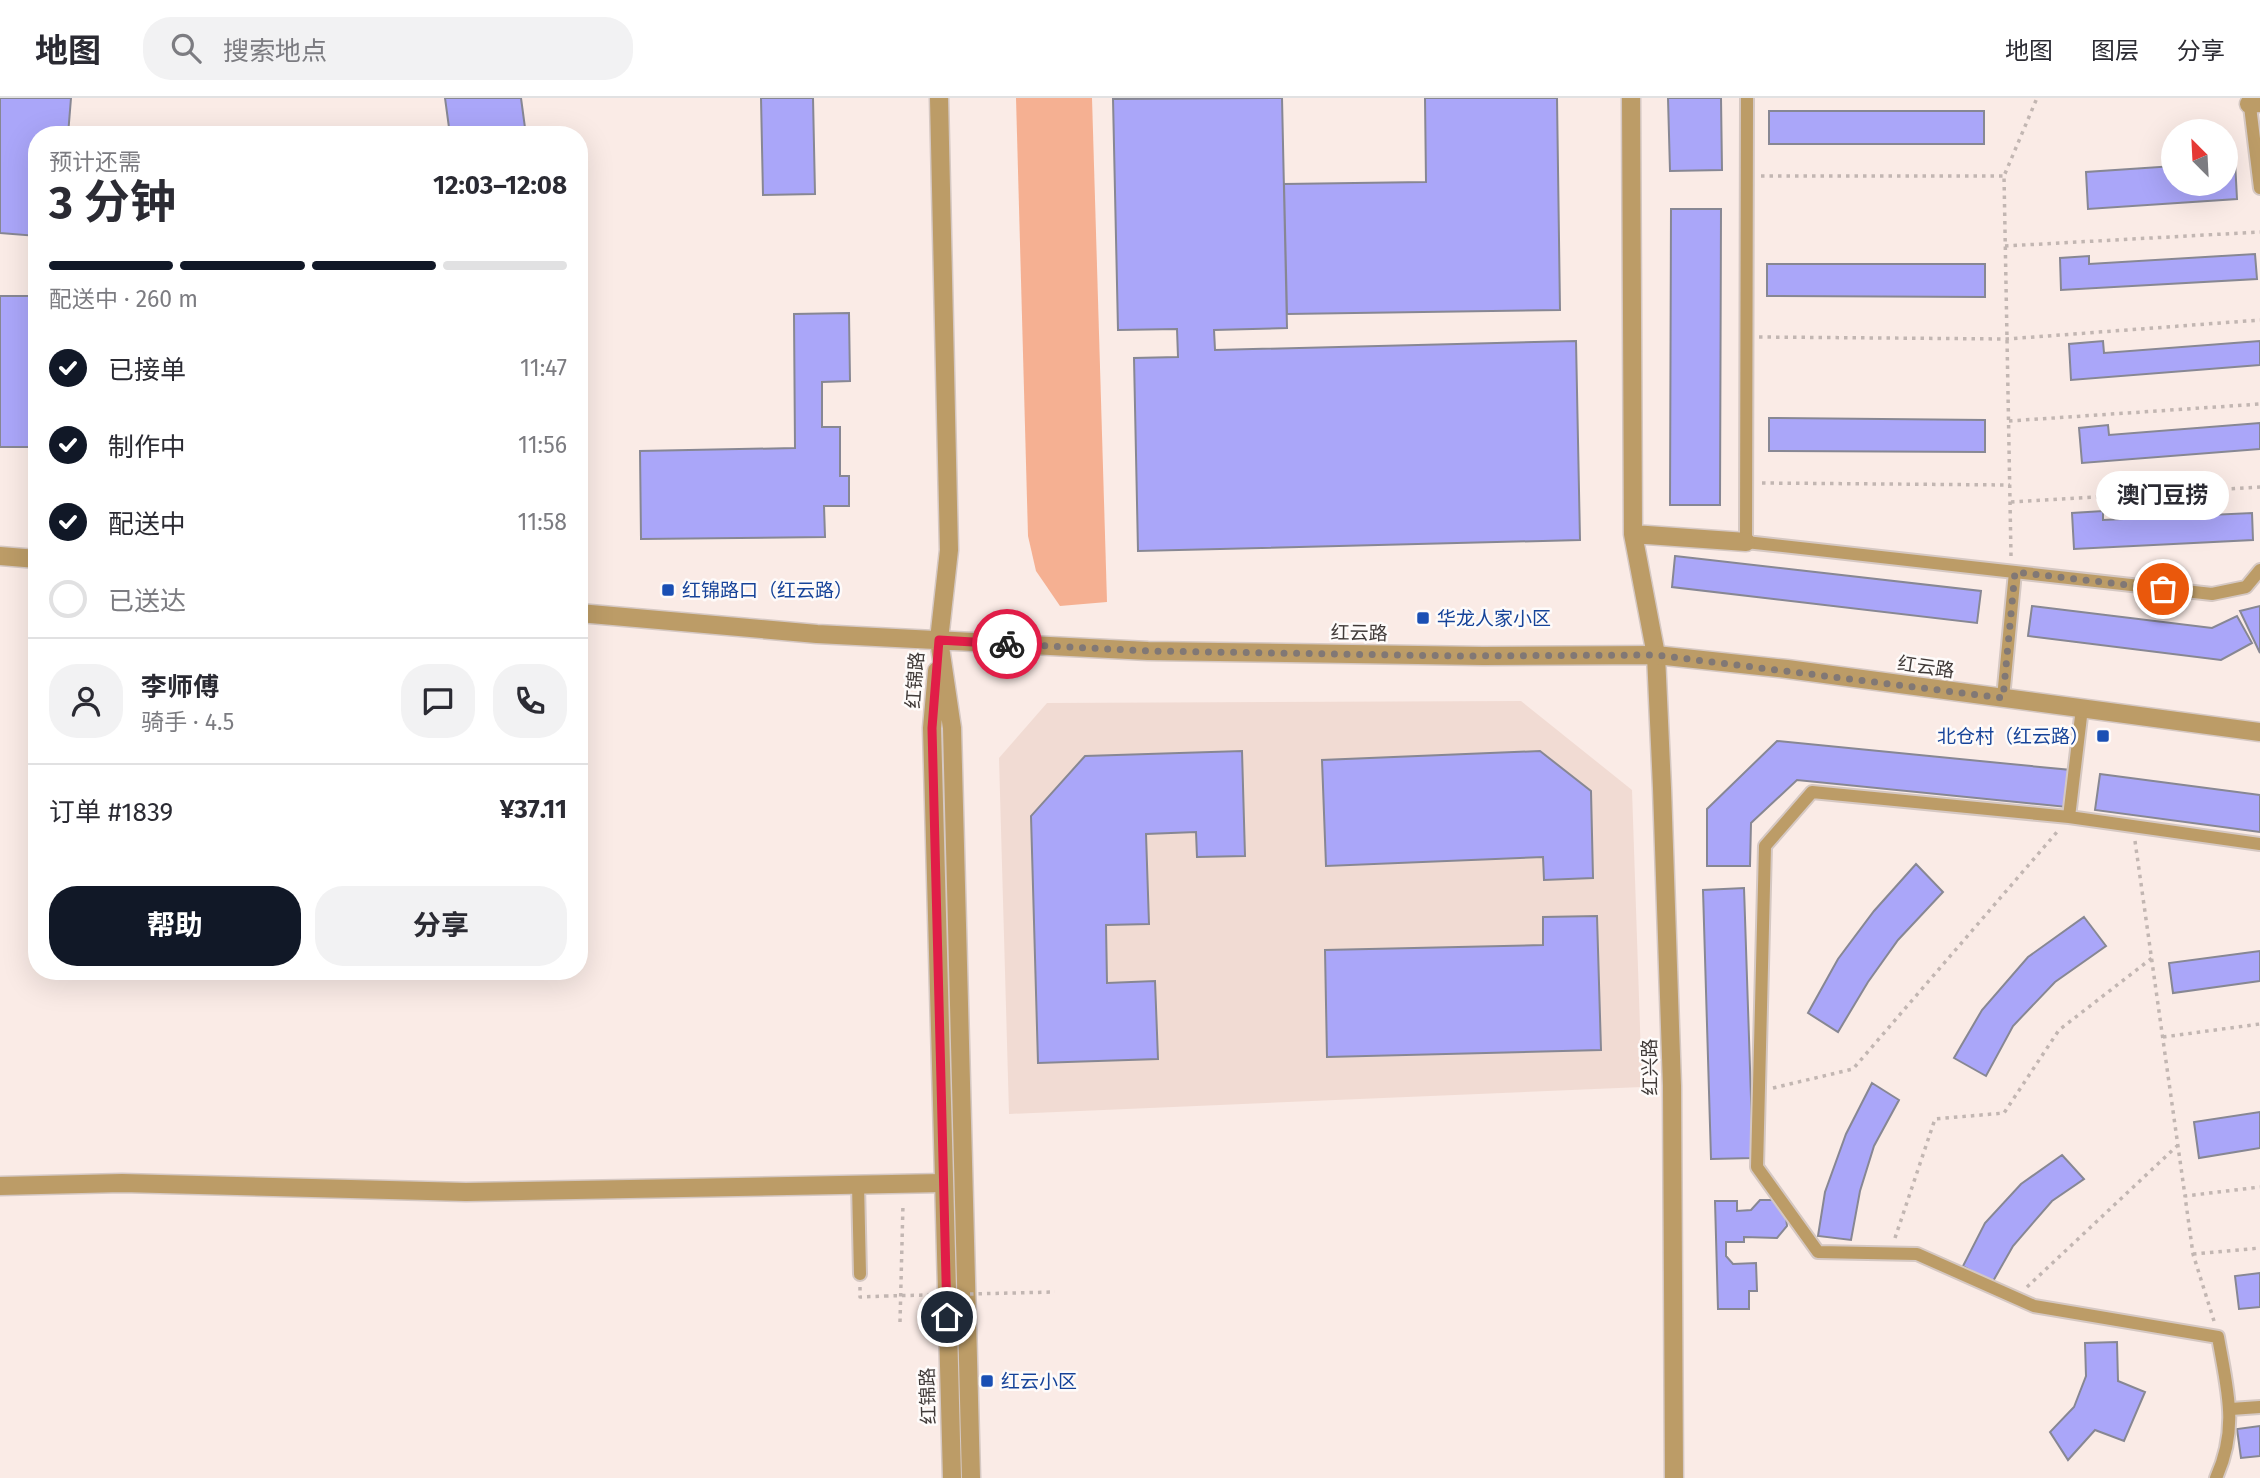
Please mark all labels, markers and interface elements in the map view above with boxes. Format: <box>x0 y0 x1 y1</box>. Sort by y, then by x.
search box <box>143 17 633 80</box>
icon: search <box>167 29 205 67</box>
text: 地图 <box>35 31 101 71</box>
text: 搜索地点 <box>223 36 327 67</box>
text: 地图 <box>2005 37 2053 65</box>
text: 图层 <box>2091 37 2139 65</box>
text: 分享 <box>2177 37 2225 65</box>
north arrow <box>2161 119 2238 196</box>
map controls <box>2161 119 2238 196</box>
text: 预计还需 <box>49 148 141 176</box>
text: 12:03–12:08 <box>433 170 567 201</box>
text: 3 分钟 <box>49 175 176 230</box>
text: 配送中 · 260 m <box>49 285 198 313</box>
icon: check <box>49 349 87 387</box>
text: 11:47 <box>520 354 567 382</box>
text: 已接单 <box>108 355 186 386</box>
icon: check <box>49 426 87 464</box>
text: 11:56 <box>518 431 567 459</box>
text: 制作中 <box>108 432 186 463</box>
callout: 澳门豆捞 <box>2096 470 2230 519</box>
text: 澳门豆捞 <box>2117 481 2209 509</box>
icon: check <box>49 503 87 541</box>
text: 11:58 <box>518 508 567 536</box>
text: 配送中 <box>108 509 186 540</box>
pin <box>2133 559 2193 619</box>
icon: bag <box>2144 570 2182 608</box>
place label: 红锦路口（红云路） <box>682 579 853 602</box>
marker: 红锦路口（红云路） <box>660 582 676 598</box>
text: 已送达 <box>108 586 186 617</box>
place label: 华龙人家小区 <box>1437 607 1551 630</box>
courier <box>972 609 1042 679</box>
marker: 华龙人家小区 <box>1415 610 1431 626</box>
street label: 红云路 <box>1330 621 1388 645</box>
icon: bike <box>988 625 1026 663</box>
street label: 红锦路 <box>902 651 928 709</box>
street label: 红云路 <box>1896 652 1956 682</box>
button: person <box>49 664 123 738</box>
button: chat <box>401 664 475 738</box>
button: phone <box>493 664 567 738</box>
text: 李师傅 <box>141 672 219 703</box>
text: 骑手 · 4.5 <box>141 708 234 736</box>
place label: 北仓村（红云路） <box>1937 725 2089 748</box>
marker: 北仓村（红云路） <box>2095 728 2111 744</box>
text: ¥37.11 <box>500 794 567 825</box>
text: 订单 #1839 <box>49 797 173 828</box>
button: 帮助 <box>49 886 301 966</box>
button: 分享 <box>315 886 567 966</box>
street label: 红兴路 <box>1638 1038 1662 1096</box>
pin <box>917 1287 977 1347</box>
icon: home <box>928 1298 966 1336</box>
street label: 红锦路 <box>916 1367 940 1425</box>
place label: 红云小区 <box>1001 1370 1077 1393</box>
marker: 红云小区 <box>979 1373 995 1389</box>

